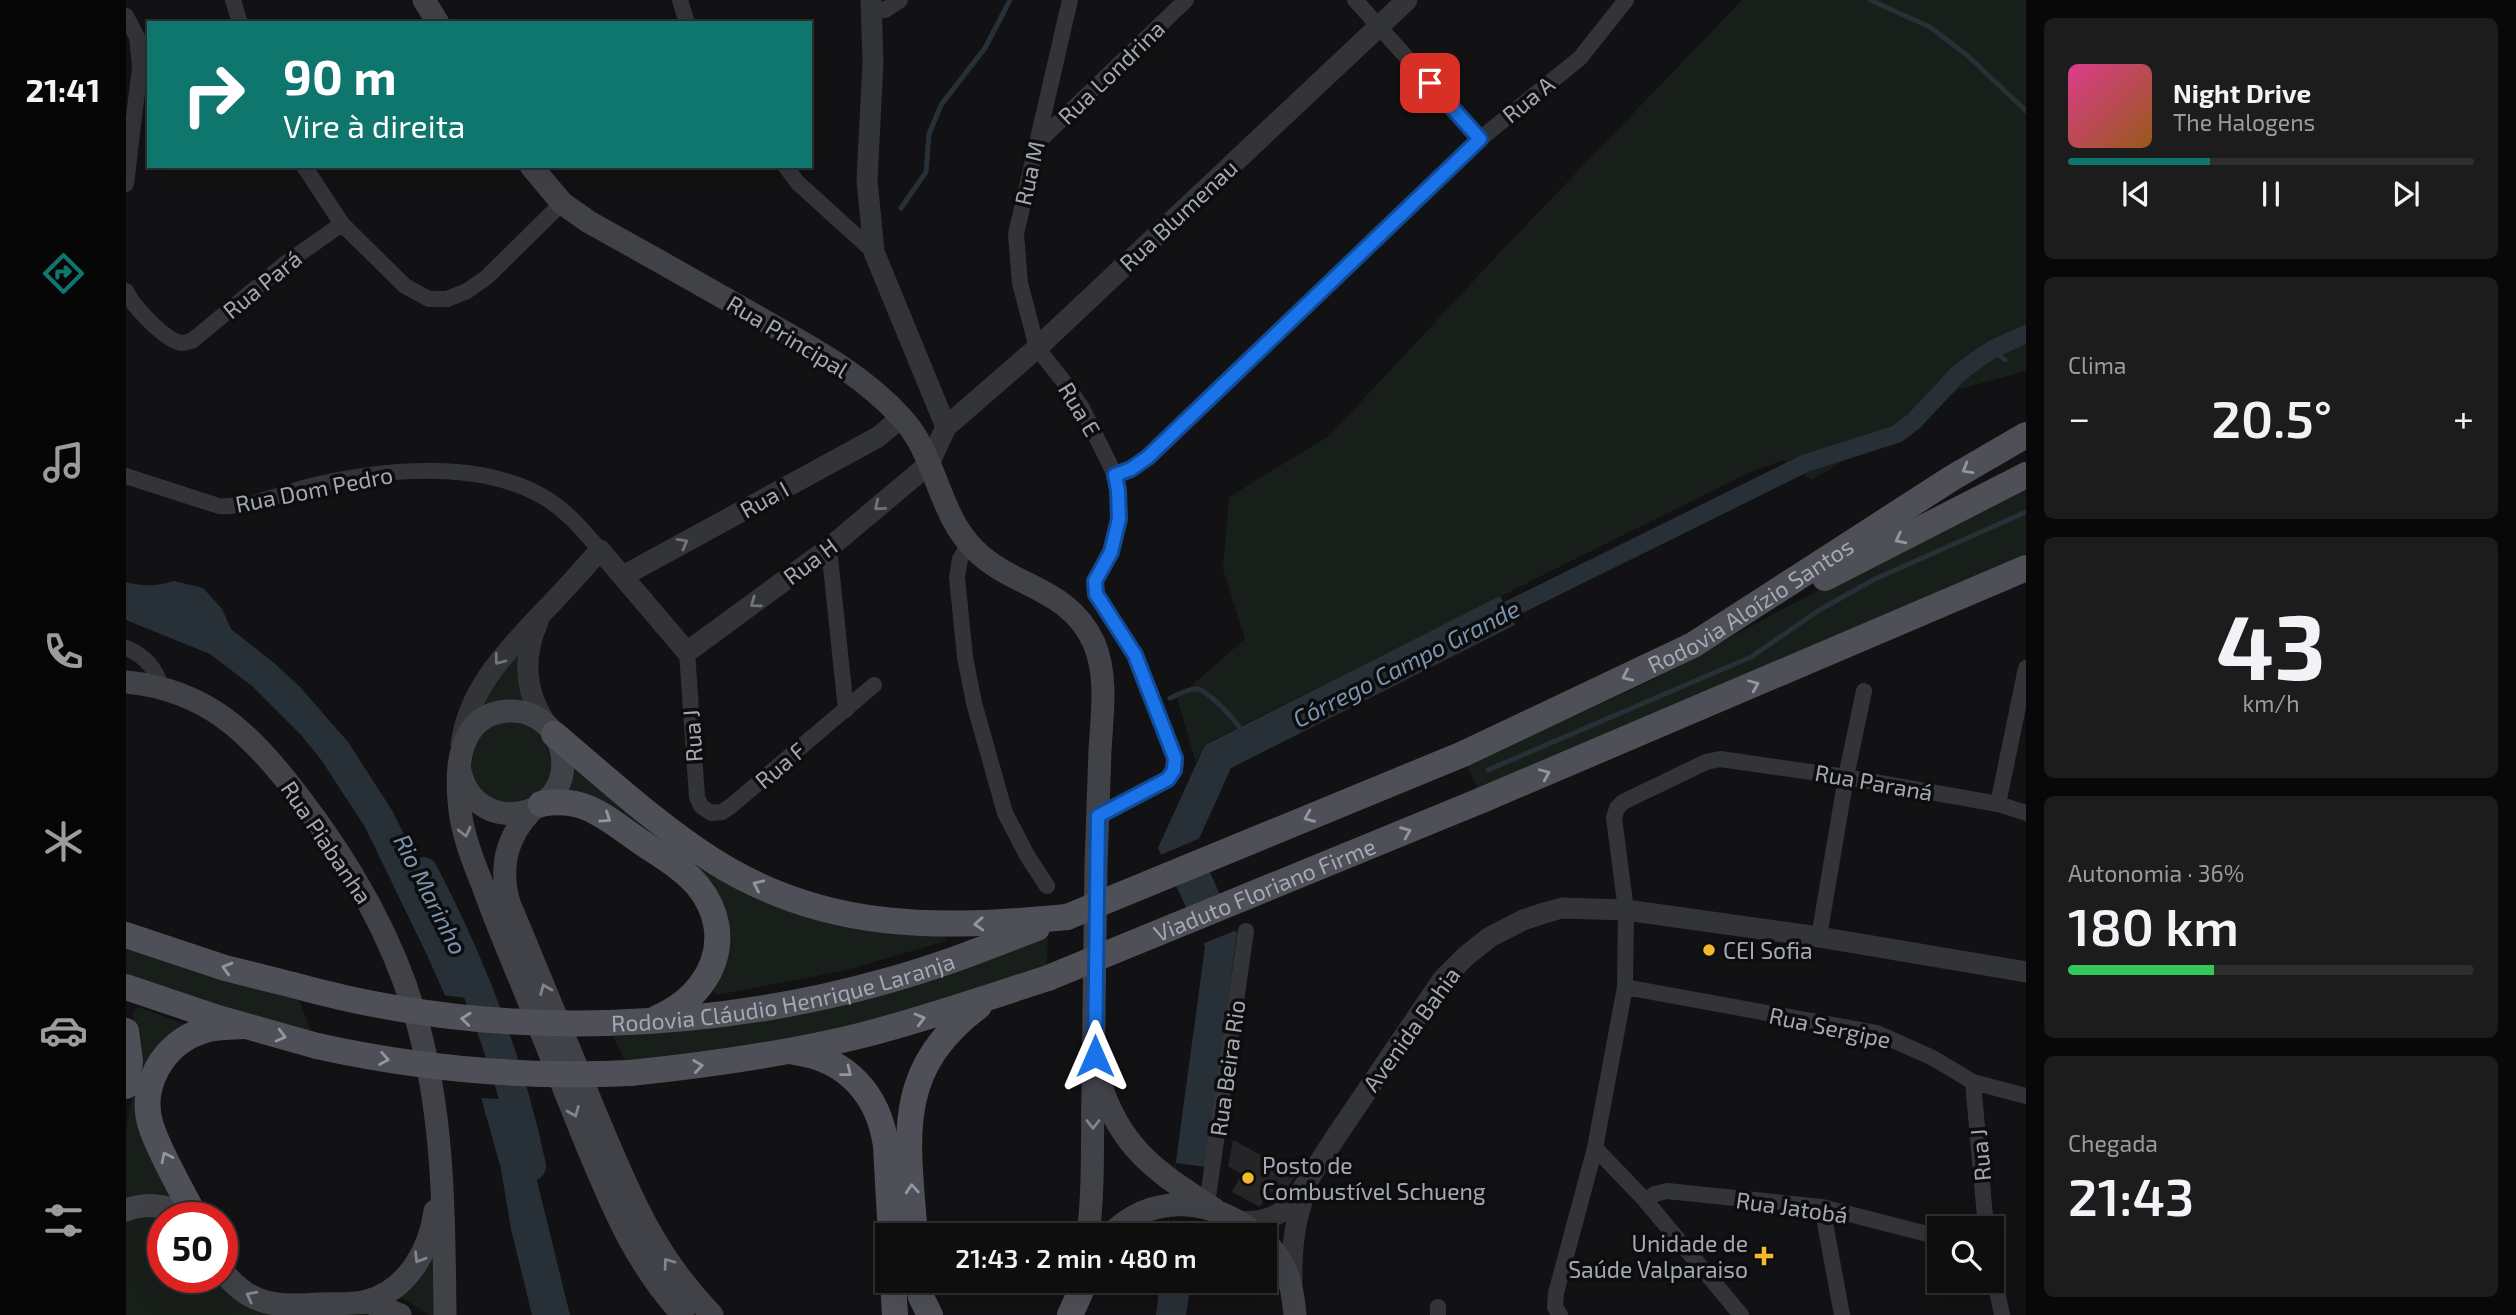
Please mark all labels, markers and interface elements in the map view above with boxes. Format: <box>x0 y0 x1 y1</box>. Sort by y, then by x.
street label: Rua Londrina <box>1052 14 1170 130</box>
text: 90 m <box>283 46 397 105</box>
icon: right <box>168 49 259 140</box>
pin <box>1400 53 1460 113</box>
icon: arrive <box>1411 64 1449 102</box>
street label: Rua A <box>1496 69 1560 128</box>
text: 21:41 <box>26 70 100 108</box>
text: Night Drive <box>2173 77 2311 108</box>
text: Vire à direita <box>283 106 465 144</box>
text: The Halogens <box>2173 108 2315 136</box>
street label: Rua M <box>1008 138 1050 208</box>
street label: Rua Blumenau <box>1113 153 1243 277</box>
icon: previous <box>2117 175 2155 213</box>
icon: pause <box>2252 175 2290 213</box>
icon: next <box>2387 175 2425 213</box>
street label: Rua Pará <box>217 244 307 324</box>
icon: directions <box>39 249 88 298</box>
street label: Rua Principal <box>722 289 854 383</box>
text: Clima <box>2068 351 2126 379</box>
street label: Rua E <box>1053 377 1107 441</box>
text: 20.5° <box>2211 386 2332 448</box>
text: − <box>2068 394 2090 440</box>
text: + <box>2453 394 2474 440</box>
icon: music <box>39 438 88 487</box>
street label: Rua Dom Pedro <box>233 460 395 518</box>
one-way arrow <box>1962 461 1974 474</box>
street label: Rua I <box>735 474 793 524</box>
one-way arrow <box>875 498 888 510</box>
street label: Rodovia Aloízio Santos <box>1643 531 1858 679</box>
one-way arrow <box>1895 531 1907 545</box>
street label: Rua H <box>777 532 843 590</box>
one-way arrow <box>676 538 688 551</box>
text: 43 <box>2216 589 2326 698</box>
water label: Córrego Campo Grande <box>1288 593 1524 733</box>
one-way arrow <box>750 594 762 607</box>
icon: phone <box>39 627 88 676</box>
one-way arrow <box>495 652 507 665</box>
one-way arrow <box>1621 668 1634 682</box>
one-way arrow <box>1747 679 1759 693</box>
text: km/h <box>2242 689 2300 717</box>
street label: Rua J <box>676 709 708 763</box>
street label: Rua F <box>749 736 811 794</box>
street label: Rua Paraná <box>1813 758 1935 806</box>
one-way arrow <box>1538 768 1550 782</box>
street label: Rua Piabanha <box>276 775 378 909</box>
one-way arrow <box>598 809 611 822</box>
one-way arrow <box>1304 809 1317 823</box>
icon: climate <box>39 817 88 866</box>
one-way arrow <box>456 826 471 838</box>
one-way arrow <box>1399 826 1411 840</box>
water label: Rio Marinho <box>388 829 474 959</box>
street label: Viaduto Floriano Firme <box>1150 831 1379 947</box>
text: Autonomia · 36% <box>2068 859 2244 887</box>
one-way arrow <box>753 879 765 893</box>
text: 180 km <box>2068 894 2239 956</box>
one-way arrow <box>974 916 985 931</box>
place label: CEI Sofia <box>1723 936 1813 964</box>
marker: CEI Sofia <box>1701 942 1717 958</box>
street label: Rodovia Cláudio Henrique Laranja <box>611 946 958 1037</box>
street label: Avenida Bahia <box>1357 961 1465 1097</box>
one-way arrow <box>222 962 234 977</box>
one-way arrow <box>539 984 553 996</box>
street label: Rua Beira Rio <box>1204 998 1250 1138</box>
street label: Rua Sergipe <box>1767 1000 1893 1054</box>
icon: car <box>39 1006 88 1055</box>
one-way arrow <box>460 1012 472 1027</box>
one-way arrow <box>914 1013 926 1027</box>
position arrow <box>1058 1019 1132 1093</box>
one-way arrow <box>274 1028 286 1042</box>
one-way arrow <box>378 1051 390 1066</box>
one-way arrow <box>692 1058 704 1073</box>
one-way arrow <box>839 1064 851 1077</box>
one-way arrow <box>566 1105 580 1118</box>
one-way arrow <box>1085 1119 1101 1130</box>
street label: Rua J <box>1964 1128 1996 1182</box>
text: Chegada <box>2068 1129 2158 1157</box>
place label: Posto de Combustível Schueng <box>1262 1151 1486 1205</box>
one-way arrow <box>160 1152 174 1164</box>
text: 21:43 <box>2068 1164 2194 1226</box>
marker: Posto de Combustível Schueng <box>1240 1170 1256 1186</box>
one-way arrow <box>904 1184 919 1195</box>
street label: Rua Jatobá <box>1734 1185 1850 1229</box>
icon: filters <box>39 1196 88 1245</box>
speed limit sign: 50 <box>147 1202 238 1293</box>
map controls <box>1927 1216 2004 1293</box>
button: search <box>1927 1216 2004 1293</box>
place label: Unidade de Saúde Valparaiso <box>1568 1229 1748 1283</box>
text: 21:43 · 2 min · 480 m <box>955 1242 1197 1273</box>
marker: Unidade de Saúde Valparaiso <box>1754 1246 1774 1266</box>
one-way arrow <box>414 1251 427 1264</box>
one-way arrow <box>664 1258 677 1271</box>
one-way arrow <box>246 1290 259 1304</box>

